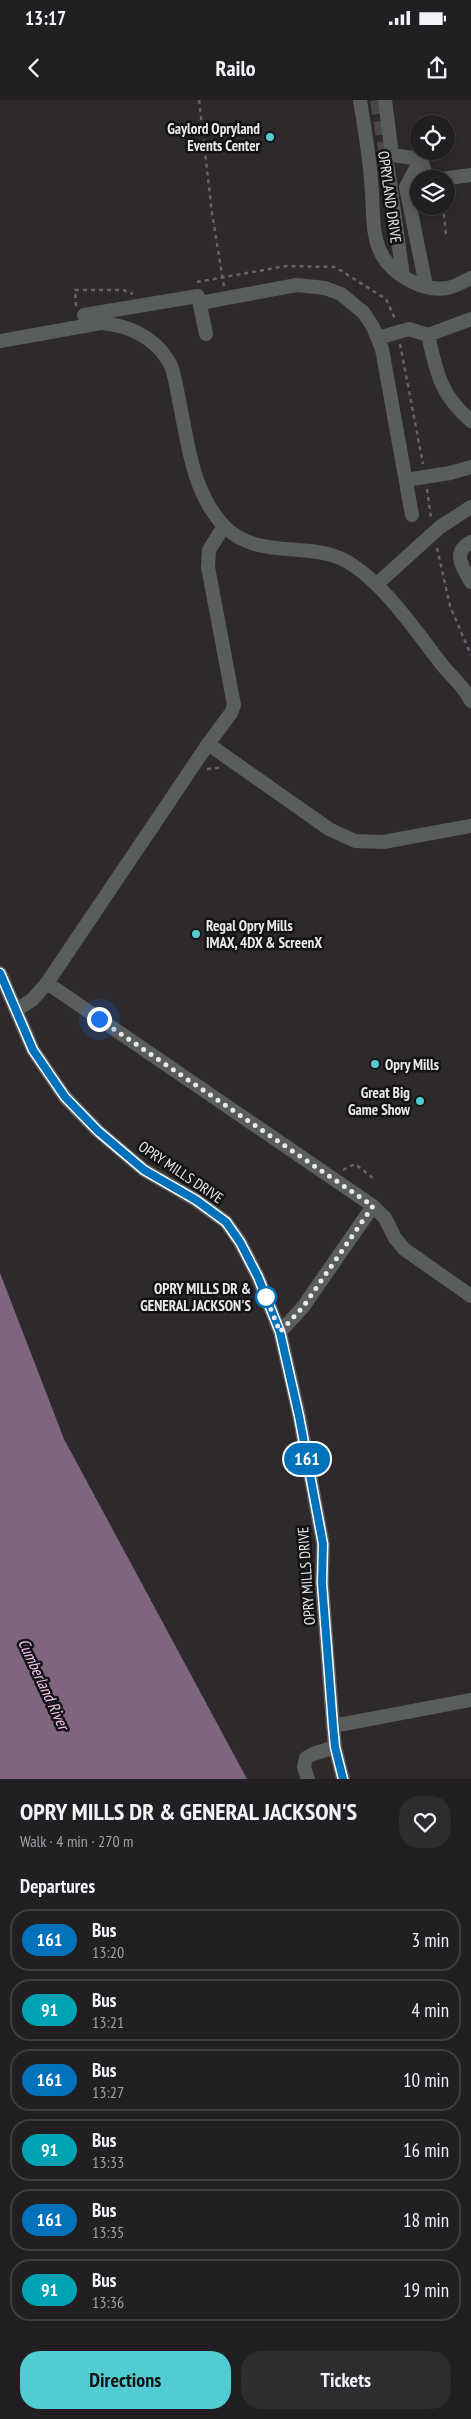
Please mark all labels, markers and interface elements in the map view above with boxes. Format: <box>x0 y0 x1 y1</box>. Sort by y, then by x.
text: 13:17 <box>25 6 66 30</box>
icon: back <box>20 54 48 82</box>
text: Railo <box>215 54 256 82</box>
icon: share <box>423 54 451 82</box>
map controls <box>410 115 455 215</box>
button: locate <box>410 115 455 160</box>
place label: Gaylord Opryland Events Center <box>167 119 261 155</box>
marker: Gaylord Opryland Events Center <box>264 131 276 143</box>
street label: OPRYLAND DRIVE <box>374 150 406 244</box>
button: layers <box>410 170 455 215</box>
place label: Regal Opry Mills IMAX, 4DX & ScreenX <box>206 916 322 952</box>
marker: Regal Opry Mills IMAX, 4DX & ScreenX <box>190 928 202 940</box>
your location <box>87 1007 112 1032</box>
place label: Opry Mills <box>385 1055 439 1074</box>
marker: Opry Mills <box>369 1058 381 1070</box>
place label: Great Big Game Show <box>348 1083 411 1119</box>
marker: Great Big Game Show <box>414 1095 426 1107</box>
street label: OPRY MILLS DRIVE <box>135 1137 227 1207</box>
place label: OPRY MILLS DR & GENERAL JACKSON'S <box>140 1279 251 1315</box>
marker: OPRY MILLS DR & GENERAL JACKSON'S <box>255 1286 277 1308</box>
line badge: 161 <box>278 1443 336 1475</box>
text: 161 <box>294 1447 320 1470</box>
street label: OPRY MILLS DRIVE <box>293 1526 319 1626</box>
water label: Cumberland River <box>14 1635 75 1735</box>
text: OPRY MILLS DR & GENERAL JACKSON'S <box>20 1796 357 1827</box>
button: heart <box>399 1796 451 1848</box>
text: Walk · 4 min · 270 m <box>20 1831 133 1851</box>
text: Departures <box>20 1874 95 1898</box>
text: Bus <box>92 1918 116 1942</box>
text: 161 <box>37 1928 62 1951</box>
text: 3 min <box>412 1928 449 1952</box>
text: 13:20 <box>92 1942 124 1962</box>
text: Bus <box>92 1988 116 2012</box>
text: 91 <box>41 1998 58 2021</box>
text: 4 min <box>412 1998 449 2022</box>
text: 13:21 <box>92 2012 124 2032</box>
text: Bus <box>92 2058 116 2082</box>
text: 161 <box>37 2068 62 2091</box>
text: 10 min <box>403 2068 449 2092</box>
text: 13:27 <box>92 2082 124 2102</box>
text: Bus <box>92 2128 116 2152</box>
text: 91 <box>41 2138 58 2161</box>
text: 16 min <box>403 2138 449 2162</box>
text: 13:33 <box>92 2152 124 2172</box>
text: Bus <box>92 2198 116 2222</box>
text: 161 <box>37 2208 62 2231</box>
text: 18 min <box>403 2208 449 2232</box>
text: 13:35 <box>92 2222 124 2242</box>
text: Bus <box>92 2268 116 2292</box>
text: 91 <box>41 2278 58 2301</box>
text: 19 min <box>403 2278 449 2302</box>
text: 13:36 <box>92 2292 124 2312</box>
button: Directions <box>20 2351 231 2409</box>
button: Tickets <box>241 2351 451 2409</box>

